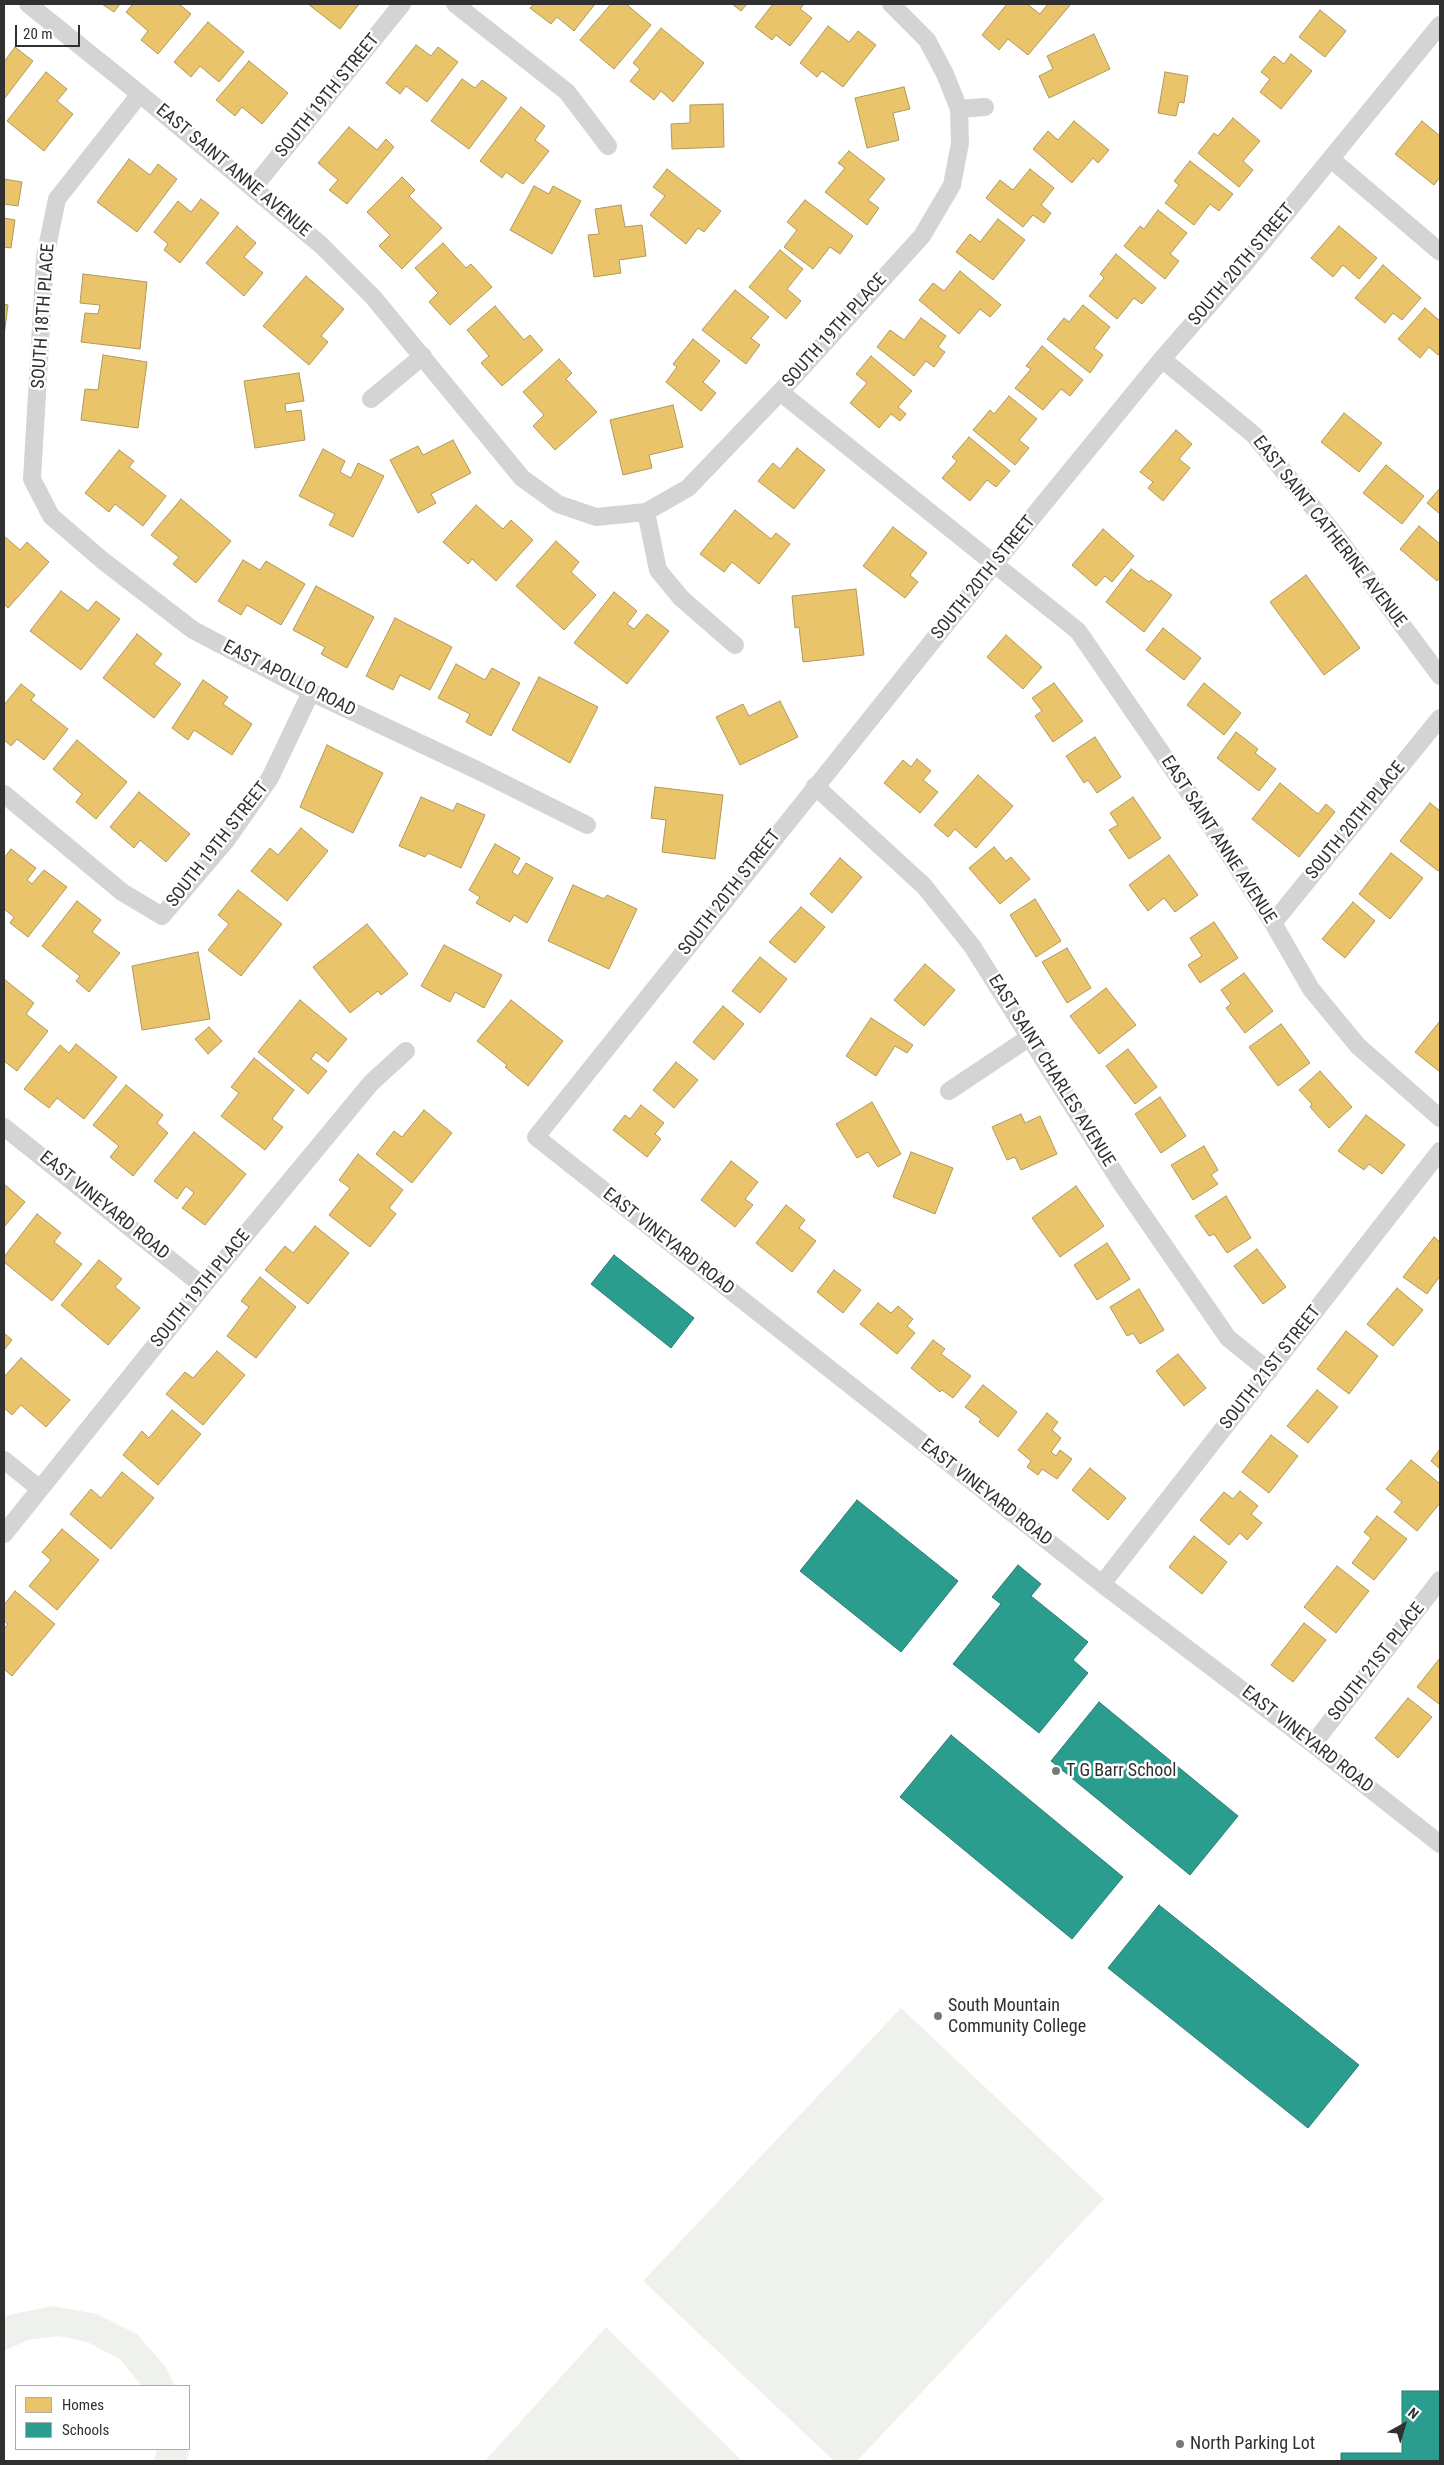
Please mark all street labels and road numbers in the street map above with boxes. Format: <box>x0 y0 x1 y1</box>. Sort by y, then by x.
street label: SOUTH 19TH STREET <box>271 30 385 162</box>
street label: EAST SAINT ANNE AVENUE <box>151 100 315 242</box>
street label: SOUTH 20TH STREET <box>1185 199 1299 331</box>
street label: SOUTH 18TH PLACE <box>28 243 60 389</box>
street label: SOUTH 19TH PLACE <box>778 270 892 392</box>
street label: EAST SAINT CATHERINE AVENUE <box>1248 432 1410 632</box>
street label: SOUTH 20TH STREET <box>927 512 1041 644</box>
street label: EAST APOLLO ROAD <box>219 636 359 722</box>
street label: EAST SAINT ANNE AVENUE <box>1156 752 1280 928</box>
street label: SOUTH 20TH PLACE <box>1302 758 1410 884</box>
street label: SOUTH 19TH STREET <box>162 778 274 912</box>
street label: SOUTH 20TH STREET <box>674 826 786 960</box>
street label: EAST SAINT CHARLES AVENUE <box>983 971 1119 1171</box>
street label: EAST VINEYARD ROAD <box>35 1147 173 1265</box>
street label: EAST VINEYARD ROAD <box>598 1184 738 1300</box>
street label: SOUTH 19TH PLACE <box>147 1226 255 1352</box>
street label: SOUTH 21ST STREET <box>1216 1302 1326 1434</box>
street label: EAST VINEYARD ROAD <box>916 1435 1056 1551</box>
street label: SOUTH 21ST PLACE <box>1324 1599 1430 1725</box>
street label: EAST VINEYARD ROAD <box>1237 1682 1377 1798</box>

